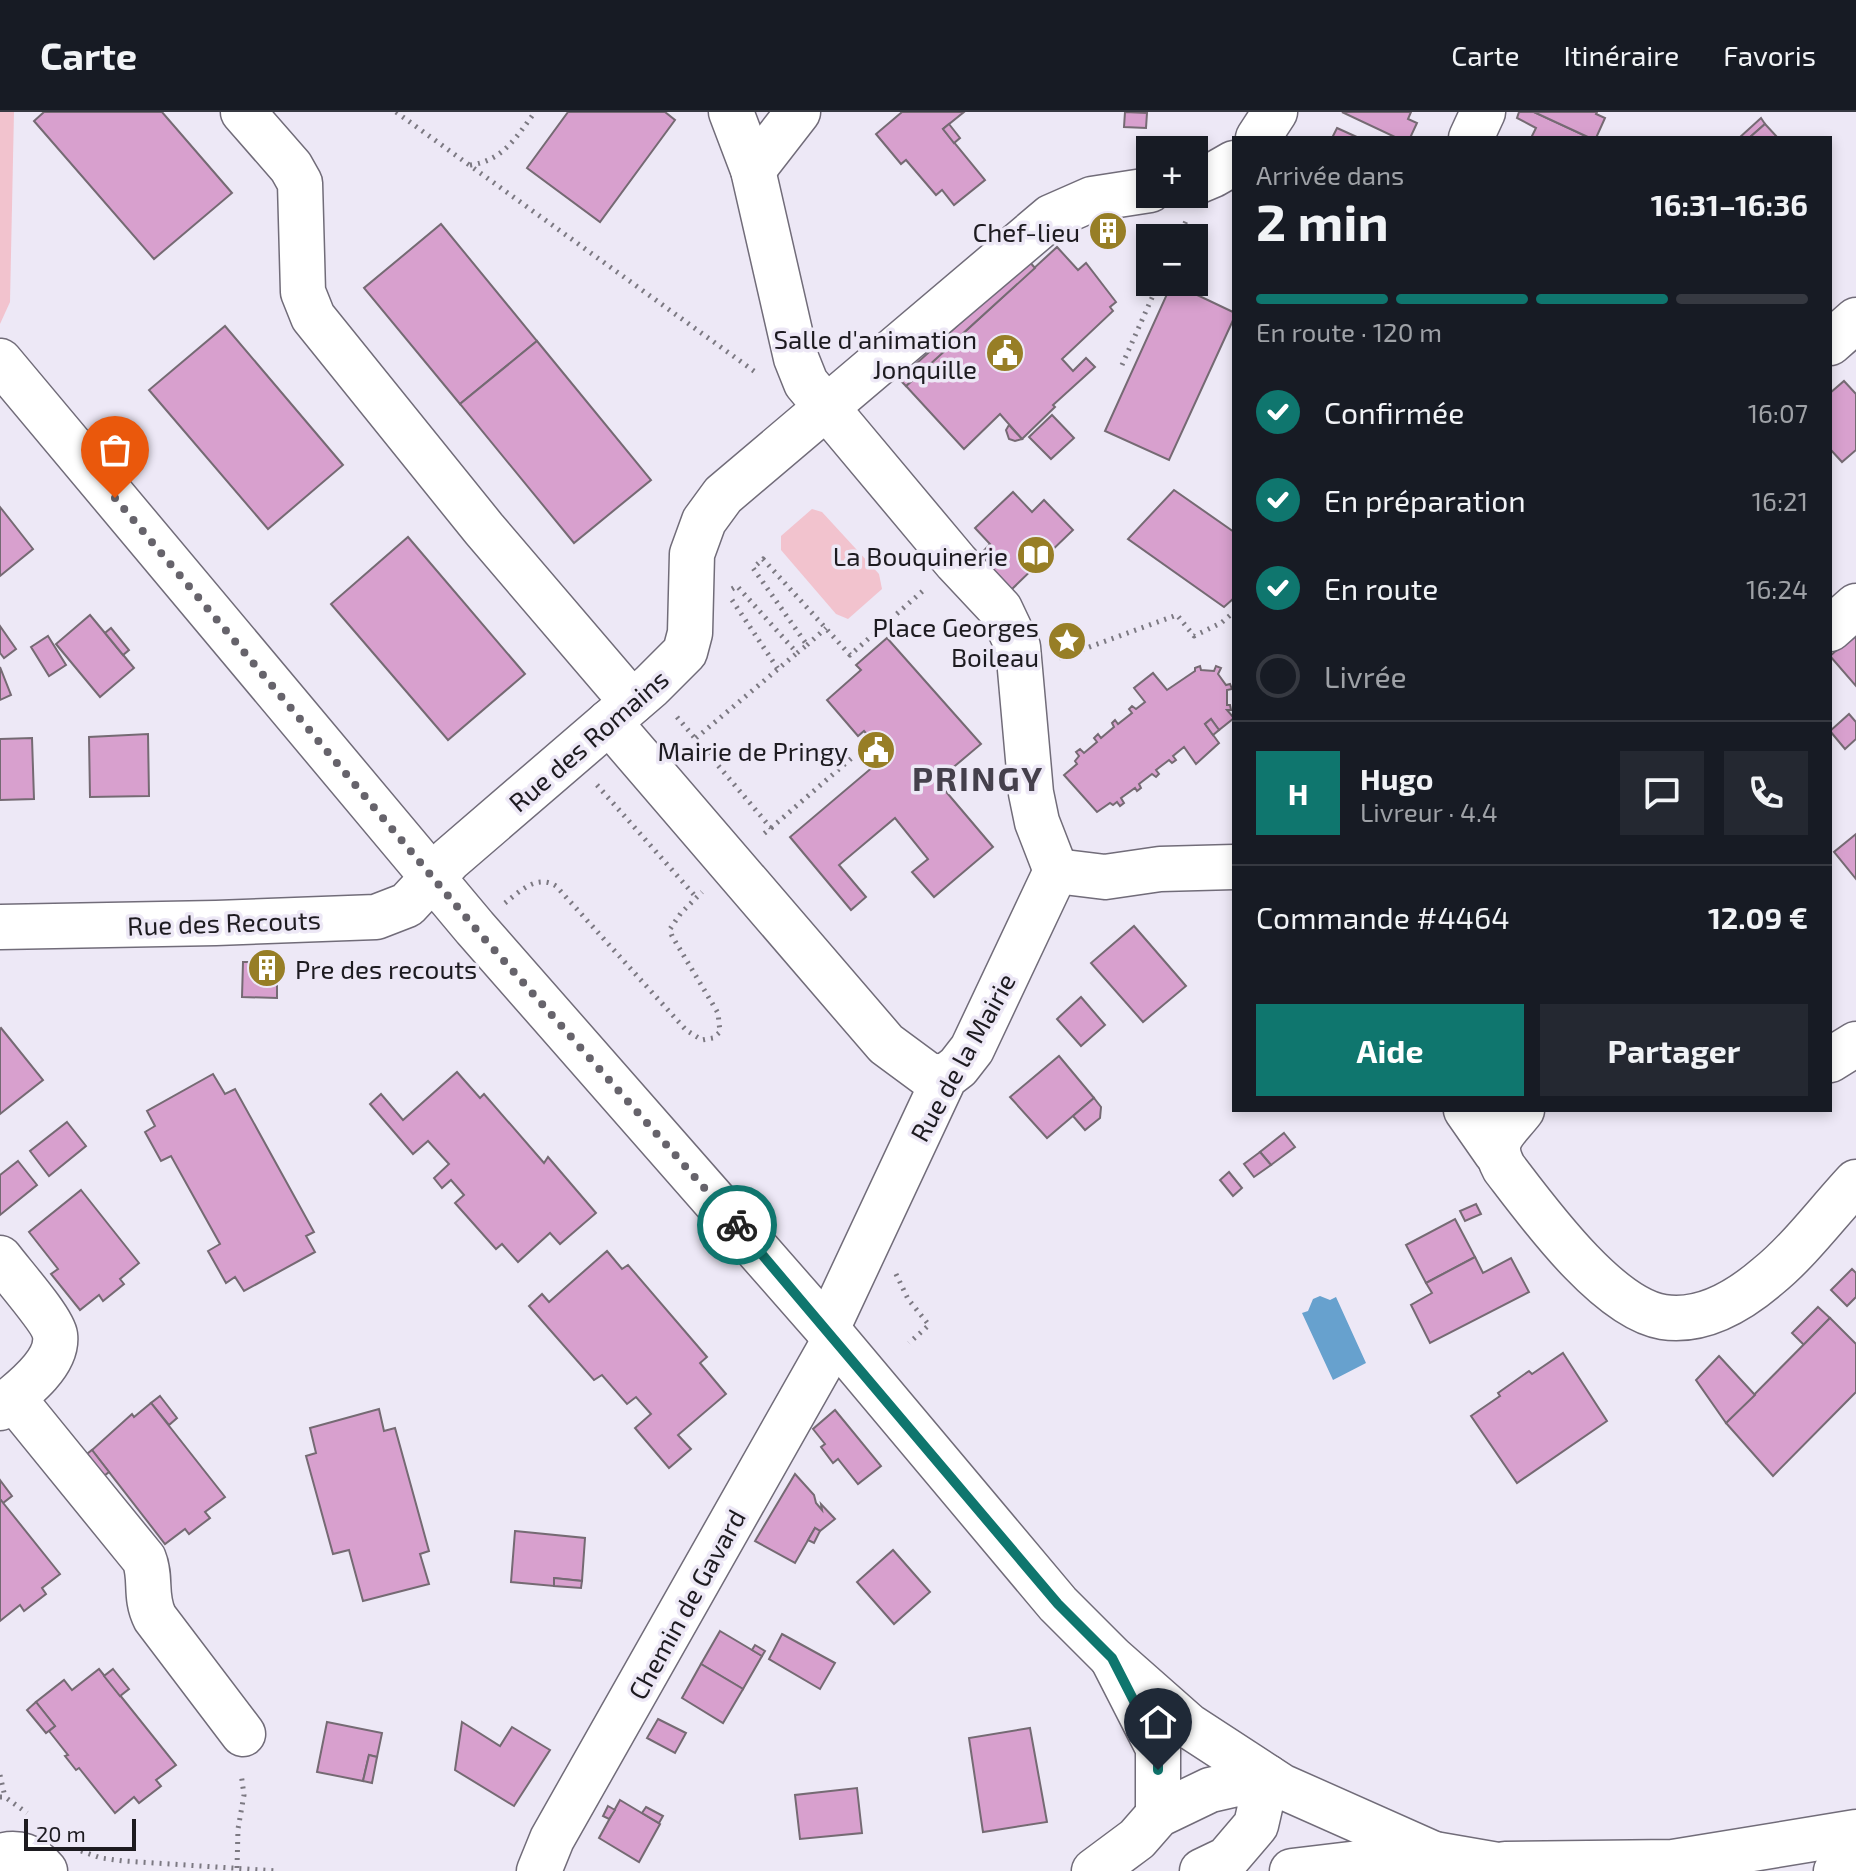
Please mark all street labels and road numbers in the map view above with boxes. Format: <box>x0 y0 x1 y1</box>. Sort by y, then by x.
street label: Rue des Romains <box>502 662 674 818</box>
street label: Rue des Recouts <box>127 903 321 941</box>
street label: Rue de la Mairie <box>903 968 1021 1146</box>
street label: Chemin de Gavard <box>621 1504 751 1704</box>

